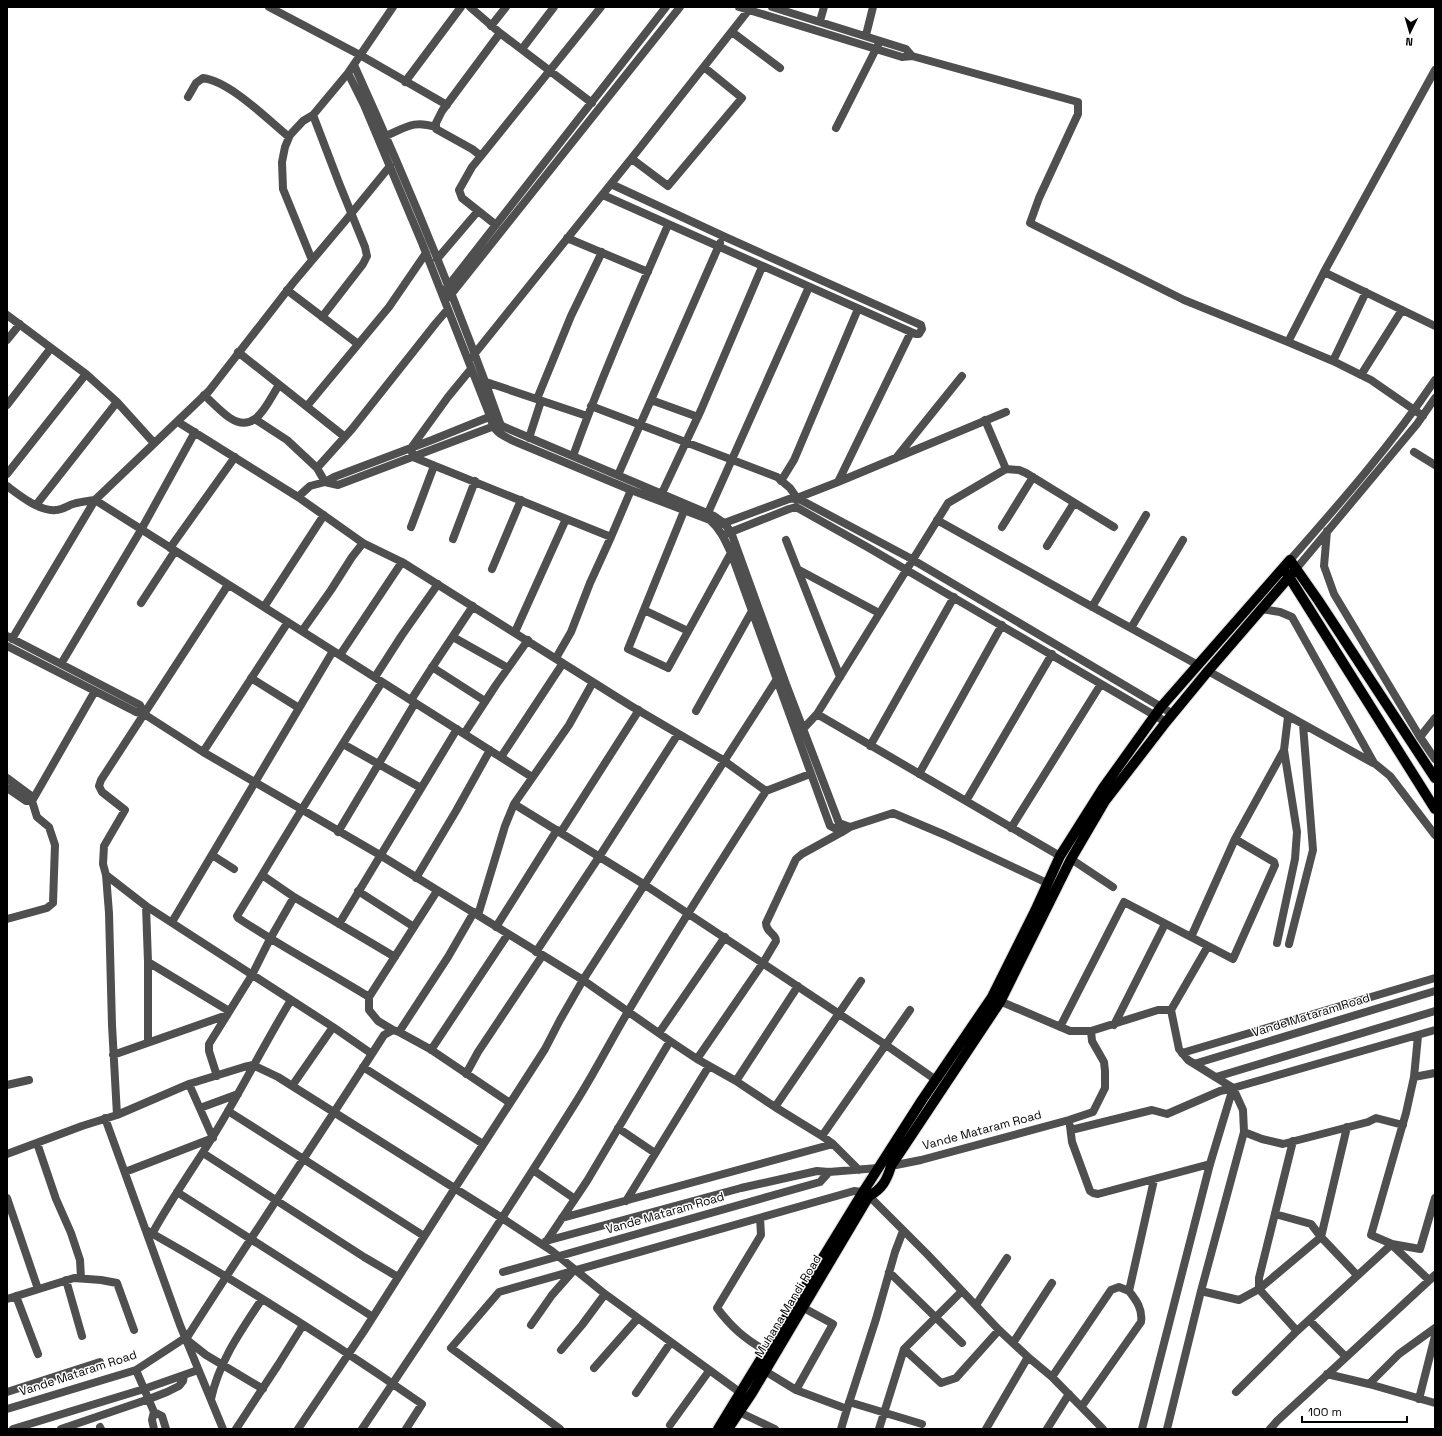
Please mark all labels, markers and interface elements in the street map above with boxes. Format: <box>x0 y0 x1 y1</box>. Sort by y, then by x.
north arrow <box>1390 12 1430 52</box>
text: N <box>1405 35 1413 49</box>
street label: Vande Mataram Road <box>1250 989 1372 1041</box>
street label: Vande Mataram Road <box>921 1106 1043 1154</box>
street label: Vande Mataram Road <box>604 1188 726 1238</box>
street label: Muhana Mandi Road <box>751 1252 825 1360</box>
street label: Vande Mataram Road <box>17 1346 139 1400</box>
scale bar <box>1302 1398 1407 1424</box>
text: 100 m <box>1308 1404 1342 1420</box>

